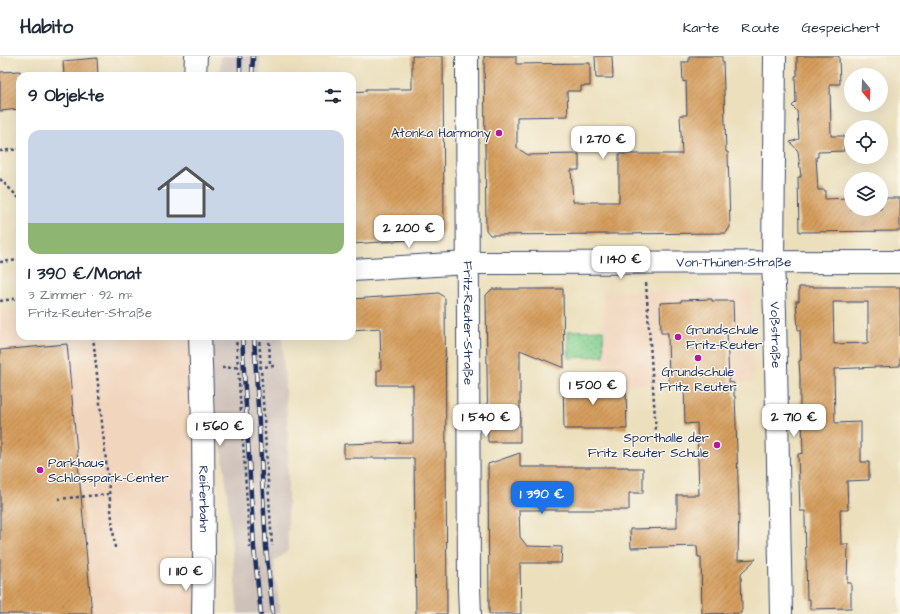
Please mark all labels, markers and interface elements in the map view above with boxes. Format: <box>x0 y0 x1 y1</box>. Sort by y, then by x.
text: Habito <box>20 14 73 41</box>
text: Karte <box>683 18 719 38</box>
text: Route <box>741 18 779 38</box>
text: Gespeichert <box>801 18 880 38</box>
north arrow <box>844 68 888 112</box>
map controls <box>844 68 888 216</box>
text: 9 Objekte <box>28 84 104 108</box>
icon: filters <box>322 85 344 107</box>
button: locate <box>844 120 888 164</box>
place label: Atonka Harmony <box>391 124 491 143</box>
pin: 1 270 € <box>566 126 640 160</box>
marker: Atonka Harmony <box>494 128 504 138</box>
text: 1 270 € <box>580 130 626 148</box>
icon: home <box>150 156 222 228</box>
button: layers <box>844 172 888 216</box>
pin: 2 200 € <box>372 215 446 249</box>
text: 2 200 € <box>383 219 435 237</box>
pin: 1 140 € <box>584 246 658 280</box>
text: 1 140 € <box>600 250 642 268</box>
street label: Von-Thünen-Straße <box>676 253 791 272</box>
street label: Fritz-Reuter-Straße <box>459 261 477 385</box>
text: 1 390 €/Monat <box>28 262 142 286</box>
text: 3 Zimmer · 92 m² <box>28 286 134 304</box>
street label: Voßstraße <box>766 301 785 368</box>
text: Fritz-Reuter-Straße <box>28 304 152 322</box>
place label: Grundschule Fritz-Reuter <box>686 321 762 354</box>
marker: Grundschule Fritz-Reuter <box>673 332 683 342</box>
marker: Grundschule Fritz Reuter <box>693 353 703 363</box>
place label: Grundschule Fritz Reuter <box>659 363 737 396</box>
pin: 1 500 € <box>556 372 630 406</box>
text: 1 500 € <box>569 376 617 394</box>
pin: 1 540 € <box>449 404 523 438</box>
pin: 2 710 € <box>757 404 831 438</box>
text: 1 540 € <box>462 408 510 426</box>
text: 2 710 € <box>771 408 817 426</box>
pin: 1 560 € <box>183 413 257 447</box>
text: 1 560 € <box>196 417 244 435</box>
place label: Sporthalle der Fritz Reuter Schule <box>588 429 709 462</box>
marker: Sporthalle der Fritz Reuter Schule <box>712 440 722 450</box>
place label: Parkhaus Schlosspark-Center <box>48 454 169 487</box>
marker: Parkhaus Schlosspark-Center <box>35 465 45 475</box>
street label: Reiferbahn <box>194 465 213 533</box>
pin: 1 390 € <box>505 481 579 515</box>
text: 1 390 € <box>520 485 564 503</box>
pin: 1 110 € <box>149 558 223 592</box>
text: 1 110 € <box>169 562 203 580</box>

